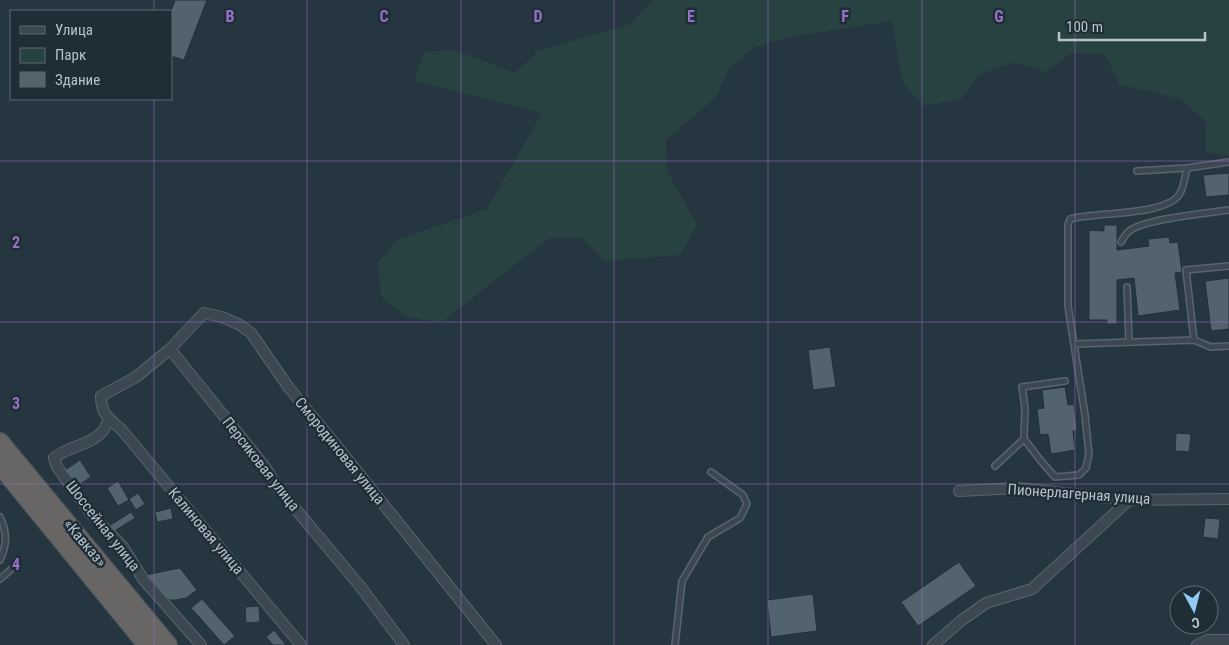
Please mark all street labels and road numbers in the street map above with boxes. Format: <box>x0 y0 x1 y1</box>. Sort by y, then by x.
street label: Смородиновая улица <box>291 394 389 508</box>
street label: Персиковая улица <box>219 413 303 515</box>
street label: Шоссейная улица <box>62 477 144 575</box>
street label: Пионерлагерная улица <box>1007 480 1151 508</box>
street label: Калиновая улица <box>164 484 248 578</box>
street label: «Кавказ» <box>60 515 110 571</box>

